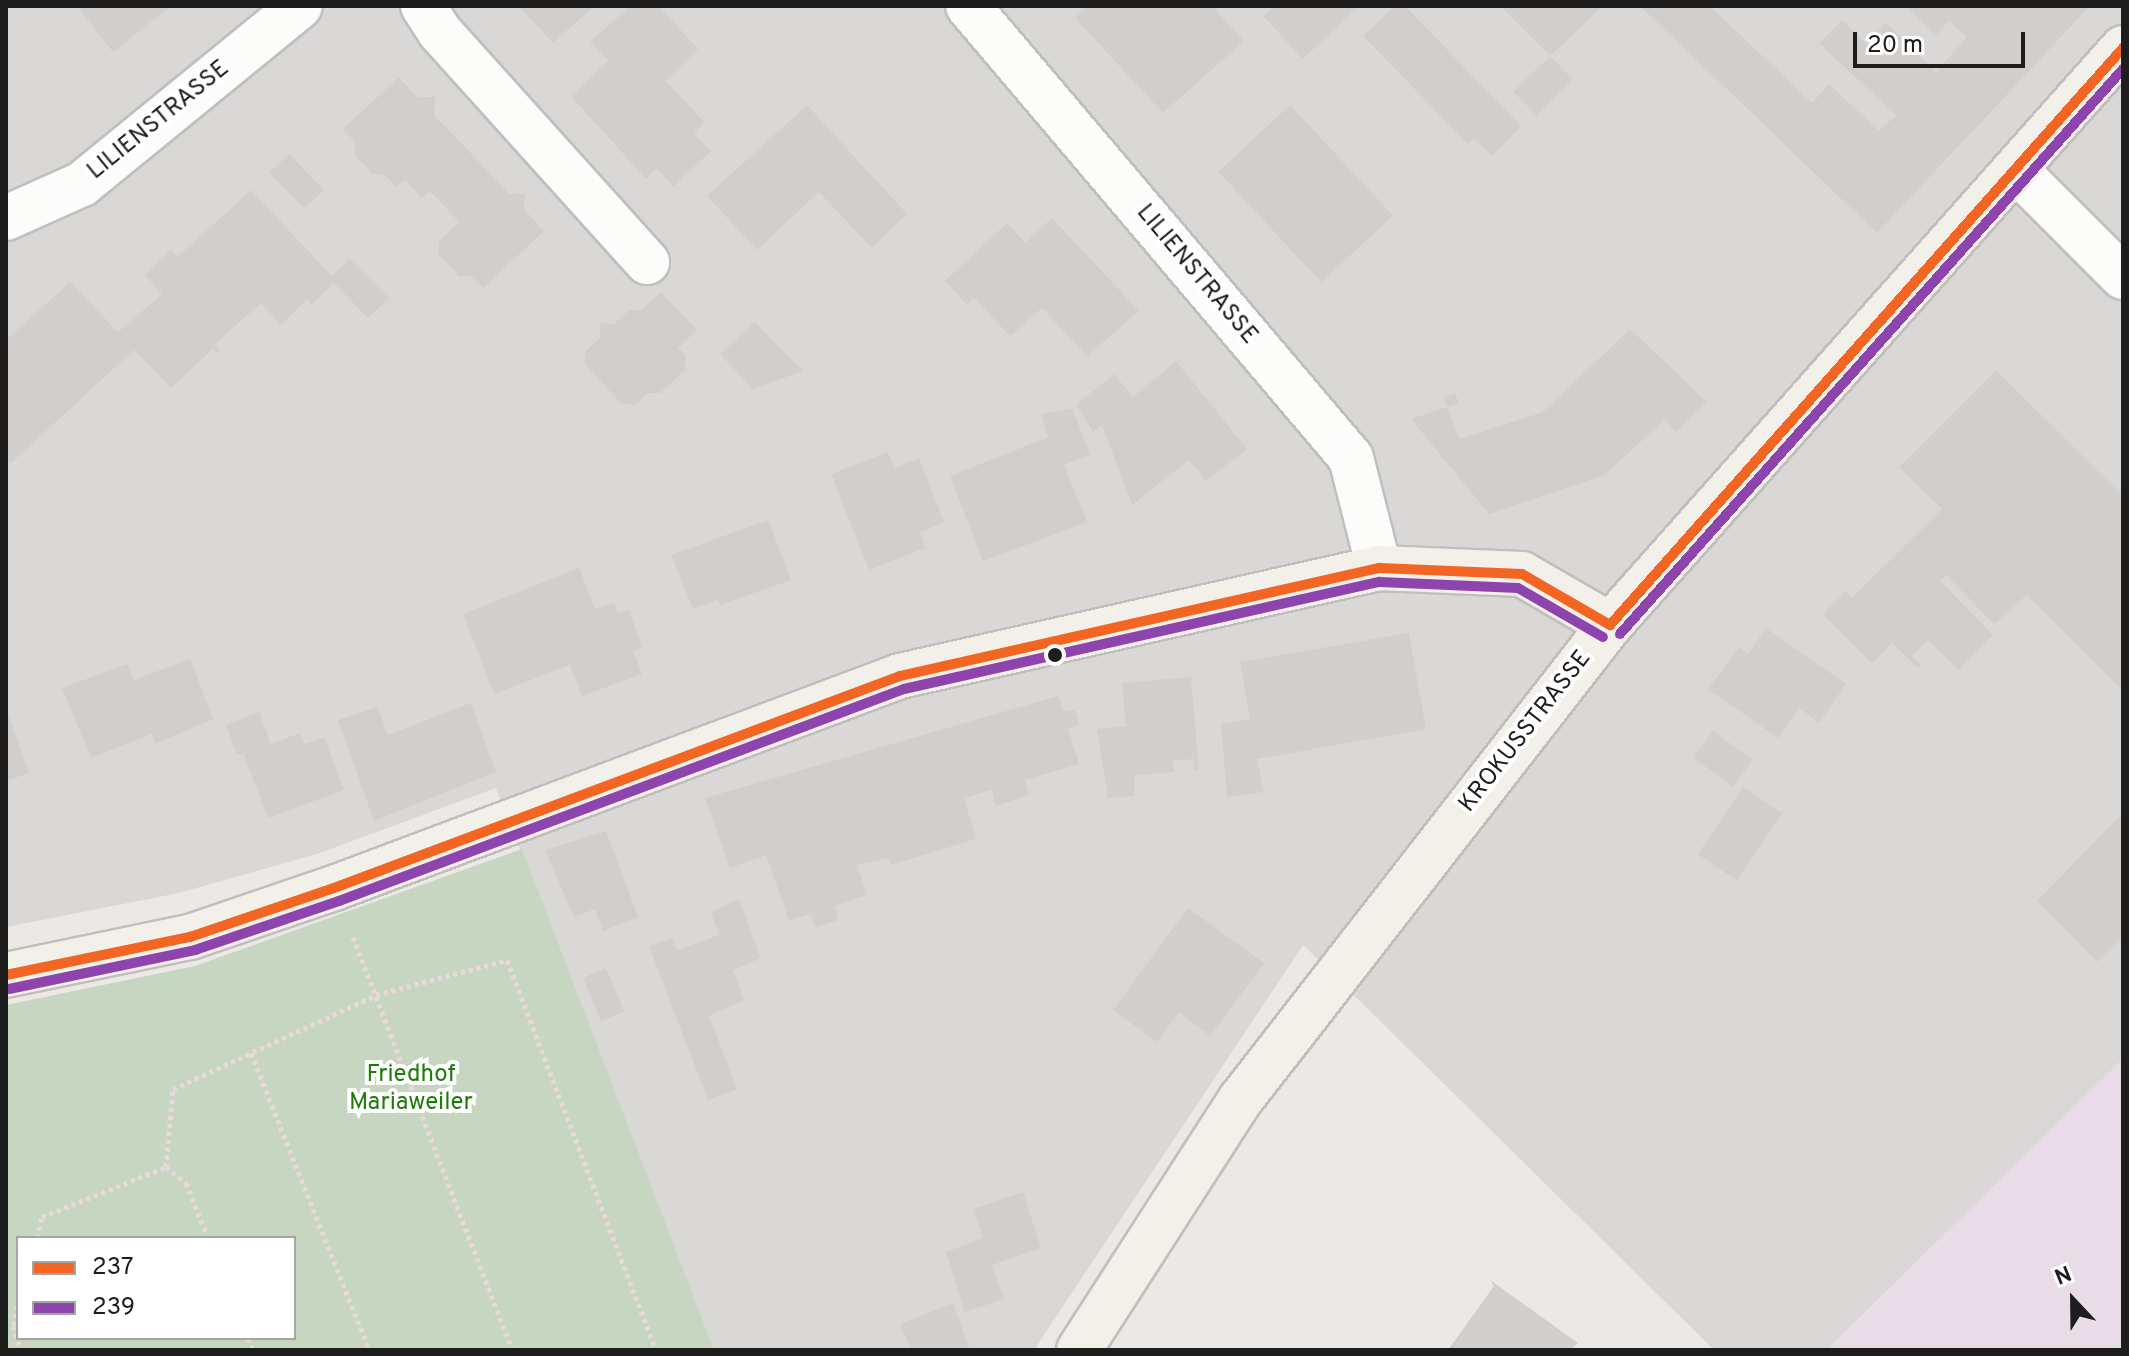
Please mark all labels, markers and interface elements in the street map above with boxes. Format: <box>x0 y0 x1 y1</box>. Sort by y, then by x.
scale bar <box>1857 16 2029 66</box>
text: 20 m <box>1867 31 1923 61</box>
street label: LILIENSTRASSE <box>83 55 235 187</box>
street label: LILIENSTRASSE <box>1129 199 1263 351</box>
street label: KROKUSSTRASSE <box>1454 645 1598 819</box>
unlabelled marker <box>1047 647 1063 663</box>
park label: Friedhof Mariaweiler <box>349 1062 473 1118</box>
legend <box>16 1236 296 1340</box>
text: 237 <box>92 1253 133 1283</box>
north arrow <box>2033 1260 2113 1340</box>
text: N <box>2051 1262 2076 1293</box>
text: 239 <box>92 1293 135 1323</box>

